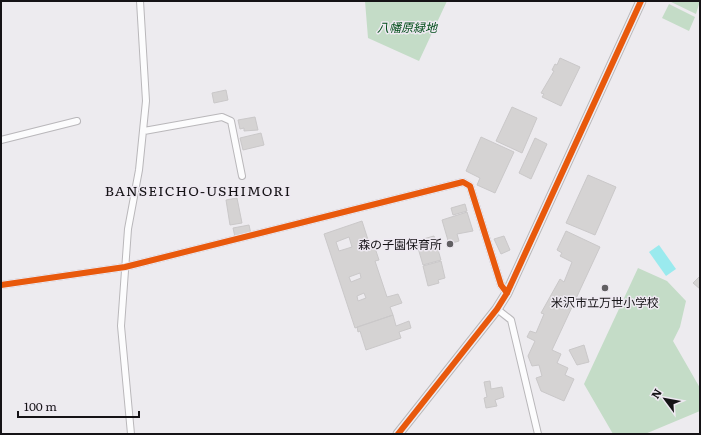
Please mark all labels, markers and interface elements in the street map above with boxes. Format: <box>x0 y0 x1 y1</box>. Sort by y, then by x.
park label: 八幡原緑地 <box>377 18 439 36</box>
district label: BANSEICHO-USHIMORI <box>105 180 291 200</box>
place label: 森の子園保育所 <box>358 235 442 253</box>
marker: 森の子園保育所 <box>445 239 455 249</box>
marker: 米沢市立万世小学校 <box>600 283 610 293</box>
place label: 米沢市立万世小学校 <box>551 293 659 311</box>
north arrow <box>645 379 685 419</box>
text: N <box>646 385 665 401</box>
scale bar <box>18 393 139 419</box>
text: 100 m <box>24 397 57 415</box>

